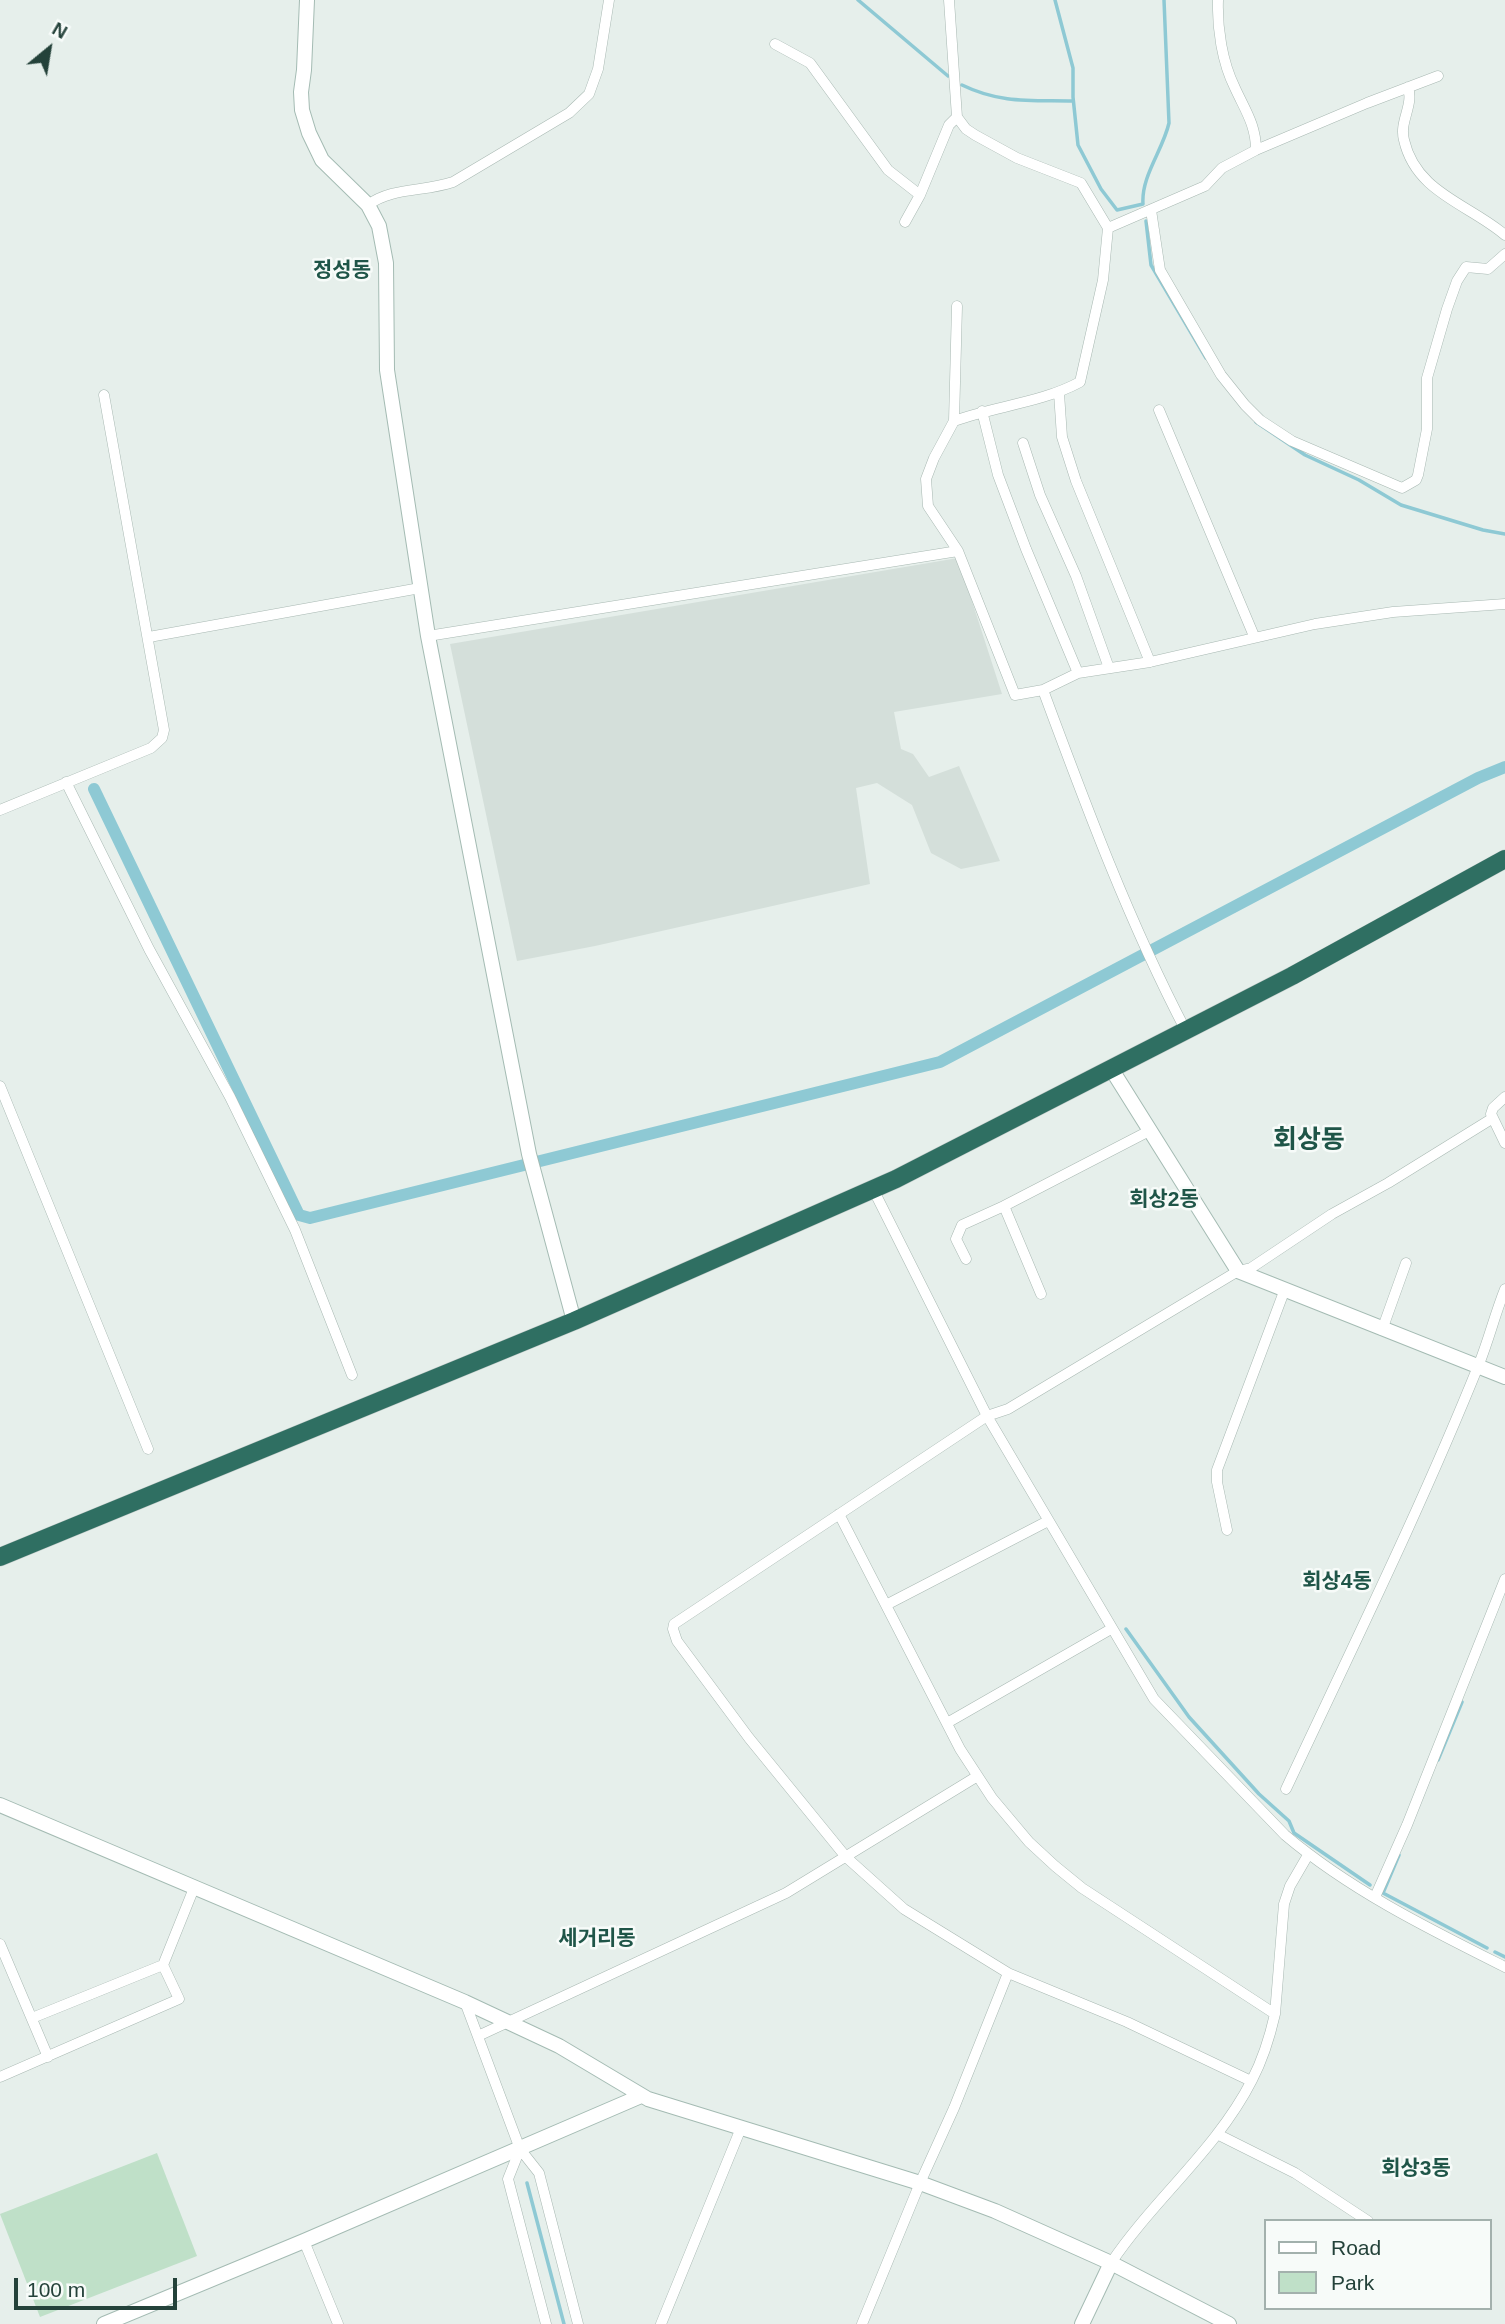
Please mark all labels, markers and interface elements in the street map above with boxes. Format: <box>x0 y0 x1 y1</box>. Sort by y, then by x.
north arrow <box>14 14 84 84</box>
text: N <box>49 18 71 43</box>
district label: 정성동 <box>313 258 371 284</box>
district label: 회상동 <box>1273 1125 1345 1157</box>
district label: 회상2동 <box>1129 1187 1199 1213</box>
district label: 회상4동 <box>1302 1569 1372 1595</box>
district label: 세거리동 <box>558 1926 636 1952</box>
district label: 회상3동 <box>1381 2156 1451 2182</box>
legend <box>1264 2219 1491 2310</box>
text: Road <box>1331 2236 1381 2259</box>
scale bar <box>18 2264 180 2308</box>
text: Park <box>1331 2271 1374 2294</box>
text: 100 m <box>27 2278 85 2301</box>

